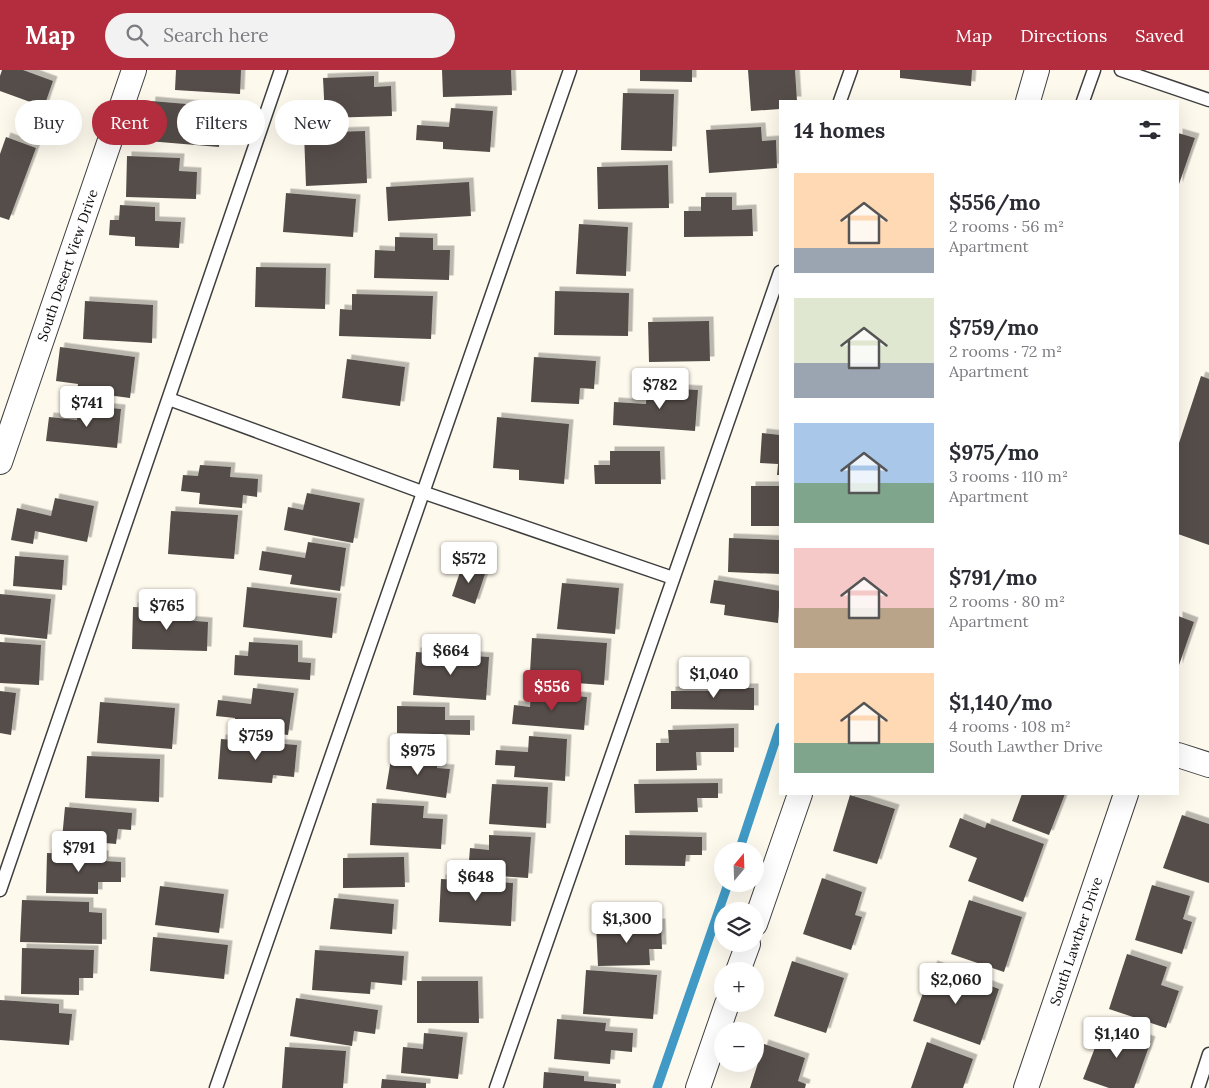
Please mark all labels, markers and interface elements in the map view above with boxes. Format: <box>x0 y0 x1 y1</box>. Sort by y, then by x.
search box <box>105 13 455 58</box>
text: Map <box>25 20 75 51</box>
icon: search <box>123 21 151 49</box>
text: Search here <box>163 23 269 47</box>
text: Map <box>956 24 992 47</box>
text: Directions <box>1020 24 1107 47</box>
text: Saved <box>1135 24 1184 47</box>
chip: Buy <box>15 100 82 145</box>
chip: Rent <box>92 100 167 145</box>
chip: Filters <box>177 100 265 145</box>
chip: New <box>275 100 349 145</box>
icon: filters <box>1136 116 1164 144</box>
text: 14 homes <box>794 117 885 144</box>
street label: South Desert View Drive <box>33 186 102 344</box>
text: $556/mo <box>949 189 1040 216</box>
icon: home <box>834 193 894 253</box>
text: 2 rooms · 56 m² <box>949 216 1064 236</box>
text: Apartment <box>949 236 1029 256</box>
text: $759/mo <box>949 314 1039 341</box>
icon: home <box>834 318 894 378</box>
text: 2 rooms · 72 m² <box>949 341 1062 361</box>
text: Apartment <box>949 361 1029 381</box>
pin: $782 <box>630 368 690 410</box>
text: $782 <box>643 374 677 394</box>
pin: $741 <box>57 386 117 428</box>
text: $741 <box>71 392 103 412</box>
text: $975/mo <box>949 439 1039 466</box>
icon: home <box>834 443 894 503</box>
text: 3 rooms · 110 m² <box>949 466 1068 486</box>
text: Apartment <box>949 486 1029 506</box>
pin: $572 <box>439 542 499 584</box>
text: $572 <box>452 548 486 568</box>
text: $791/mo <box>949 564 1037 591</box>
icon: home <box>834 568 894 628</box>
pin: $765 <box>137 588 197 631</box>
text: 2 rooms · 80 m² <box>949 591 1065 611</box>
text: $765 <box>150 595 184 615</box>
text: Apartment <box>949 611 1029 631</box>
pin: $664 <box>421 634 481 676</box>
text: $664 <box>433 640 469 660</box>
pin: $1,040 <box>673 656 755 699</box>
text: $1,040 <box>690 663 738 683</box>
pin: $556 <box>522 670 582 712</box>
text: $556 <box>534 676 570 696</box>
text: $1,140/mo <box>949 689 1052 716</box>
icon: home <box>834 693 894 753</box>
text: 4 rooms · 108 m² <box>949 716 1071 736</box>
pin: $759 <box>226 718 286 761</box>
text: $759 <box>239 725 273 745</box>
pin: $975 <box>388 734 448 776</box>
text: South Lawther Drive <box>949 736 1103 756</box>
text: $975 <box>401 740 435 760</box>
pin: $791 <box>49 830 109 873</box>
text: $791 <box>63 837 95 857</box>
north arrow <box>714 842 764 892</box>
map controls <box>714 842 764 1072</box>
pin: $648 <box>446 860 506 902</box>
text: $648 <box>458 866 494 886</box>
street label: South Lawther Drive <box>1046 874 1106 1008</box>
pin: $1,300 <box>586 902 668 944</box>
button: layers <box>714 902 764 952</box>
text: $1,300 <box>602 908 652 928</box>
button: + <box>714 962 764 1012</box>
pin: $2,060 <box>915 962 997 1005</box>
text: $2,060 <box>930 969 982 989</box>
pin: $1,140 <box>1076 1016 1158 1059</box>
button: − <box>714 1022 764 1072</box>
text: $1,140 <box>1094 1023 1140 1043</box>

